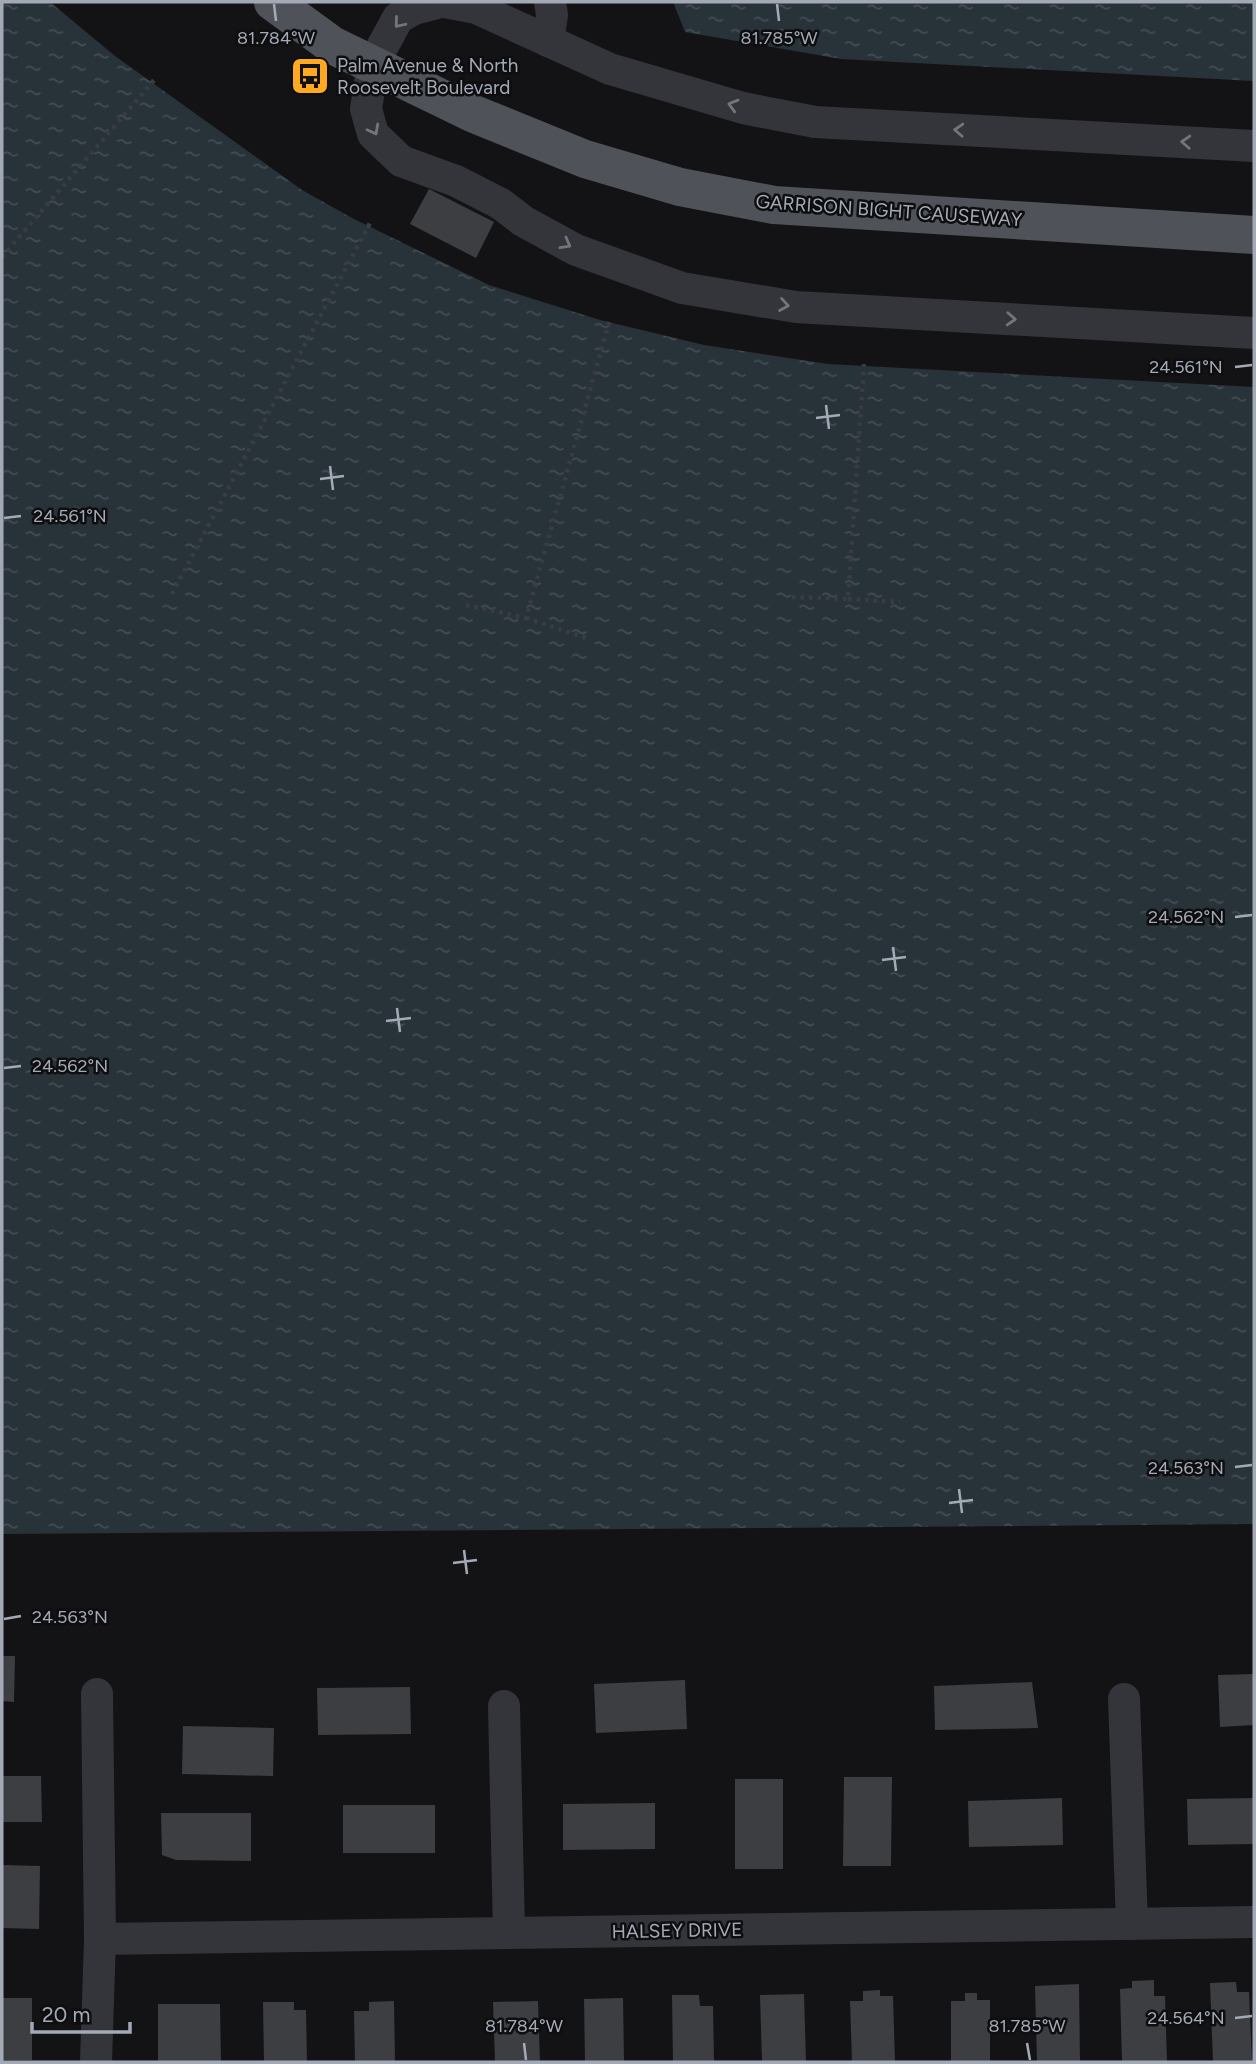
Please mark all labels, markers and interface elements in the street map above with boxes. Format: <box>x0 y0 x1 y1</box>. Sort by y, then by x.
one-way arrow <box>394 15 407 28</box>
text: 81.784°W <box>237 27 316 49</box>
text: 81.785°W <box>740 27 818 49</box>
place label: Palm Avenue & North Roosevelt Boulevard <box>337 54 518 99</box>
bus stop icon: Palm Avenue & North Roosevelt Boulevard <box>289 55 331 97</box>
one-way arrow <box>728 99 740 114</box>
one-way arrow <box>366 122 380 135</box>
one-way arrow <box>953 122 964 137</box>
one-way arrow <box>1180 135 1191 150</box>
street label: GARRISON BIGHT CAUSEWAY <box>755 190 1024 231</box>
one-way arrow <box>559 236 571 250</box>
one-way arrow <box>778 297 790 312</box>
one-way arrow <box>1006 312 1017 327</box>
text: 24.561°N <box>1149 356 1223 378</box>
text: 24.561°N <box>33 505 107 527</box>
text: 24.562°N <box>1148 906 1224 928</box>
text: 24.562°N <box>32 1055 108 1077</box>
text: 24.563°N <box>1148 1457 1224 1479</box>
text: 24.563°N <box>32 1606 108 1628</box>
street label: HALSEY DRIVE <box>611 1918 743 1943</box>
scale bar <box>32 1990 130 2034</box>
text: 20 m <box>42 2002 90 2027</box>
text: 24.564°N <box>1147 2007 1225 2029</box>
text: 81.784°W <box>485 2015 564 2037</box>
text: 81.785°W <box>988 2015 1066 2037</box>

